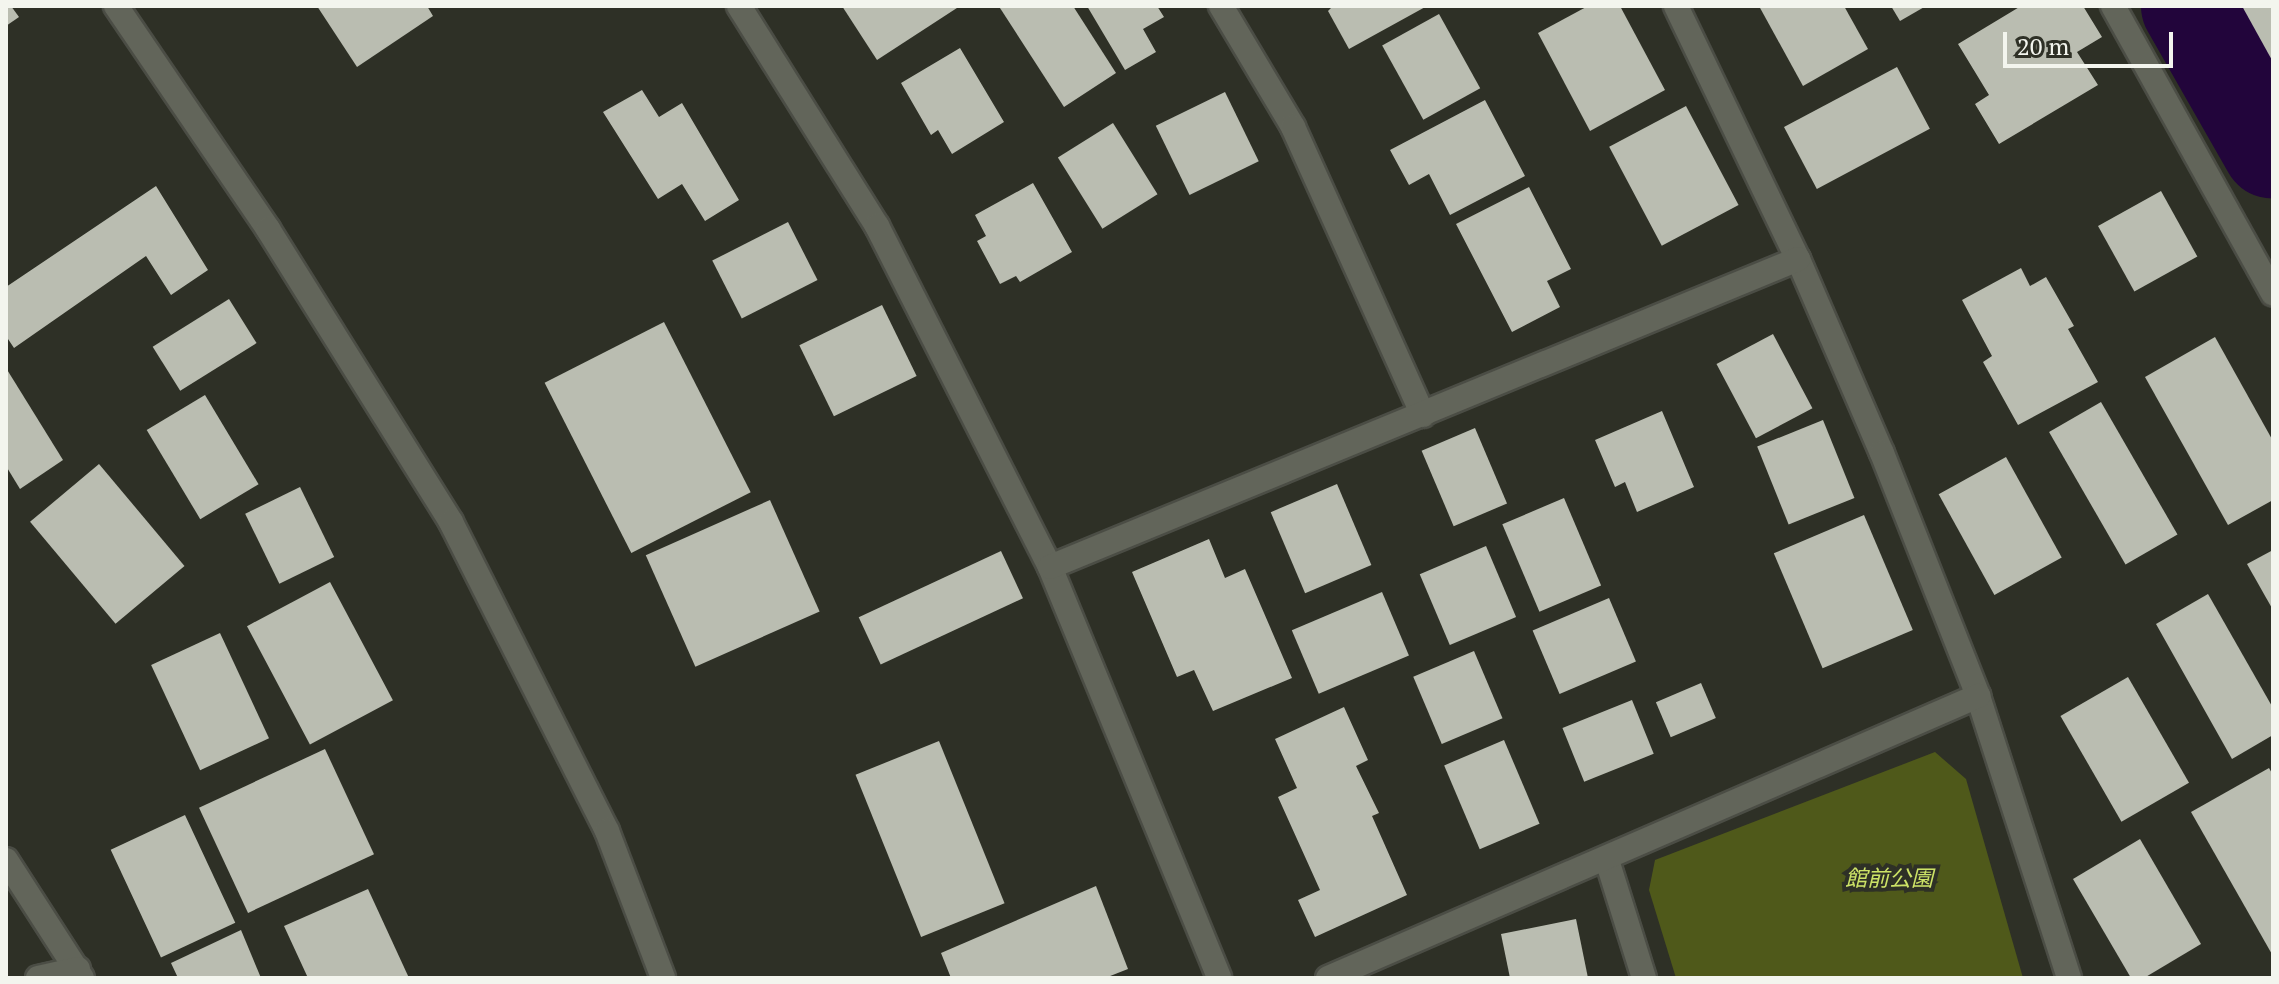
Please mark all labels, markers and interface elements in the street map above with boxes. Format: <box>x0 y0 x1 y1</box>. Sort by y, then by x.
scale bar <box>2007 16 2177 66</box>
text: 20 m <box>2017 30 2069 62</box>
park label: 館前公園 <box>1845 865 1933 891</box>

